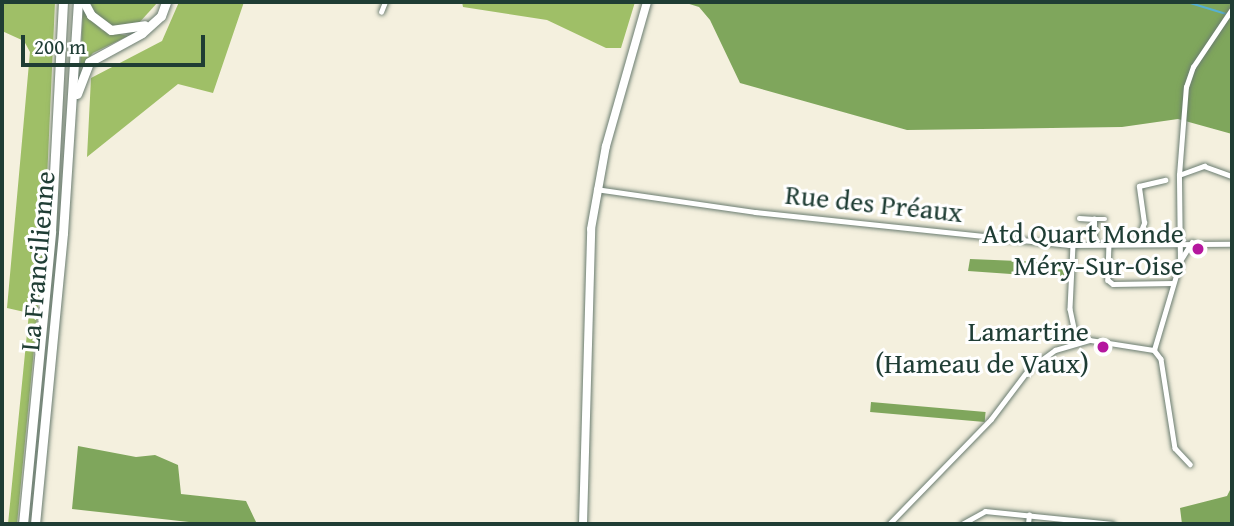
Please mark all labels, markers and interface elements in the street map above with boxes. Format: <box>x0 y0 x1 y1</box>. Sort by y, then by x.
scale bar <box>24 21 208 65</box>
text: 200 m <box>34 31 86 62</box>
street label: La Francilienne <box>12 170 62 352</box>
street label: Rue des Préaux <box>784 177 964 229</box>
place label: Atd Quart Monde Méry-Sur-Oise <box>982 216 1184 282</box>
marker: Atd Quart Monde Méry-Sur-Oise <box>1190 241 1206 257</box>
place label: Lamartine (Hameau de Vaux) <box>875 314 1089 380</box>
marker: Lamartine (Hameau de Vaux) <box>1095 339 1111 355</box>

